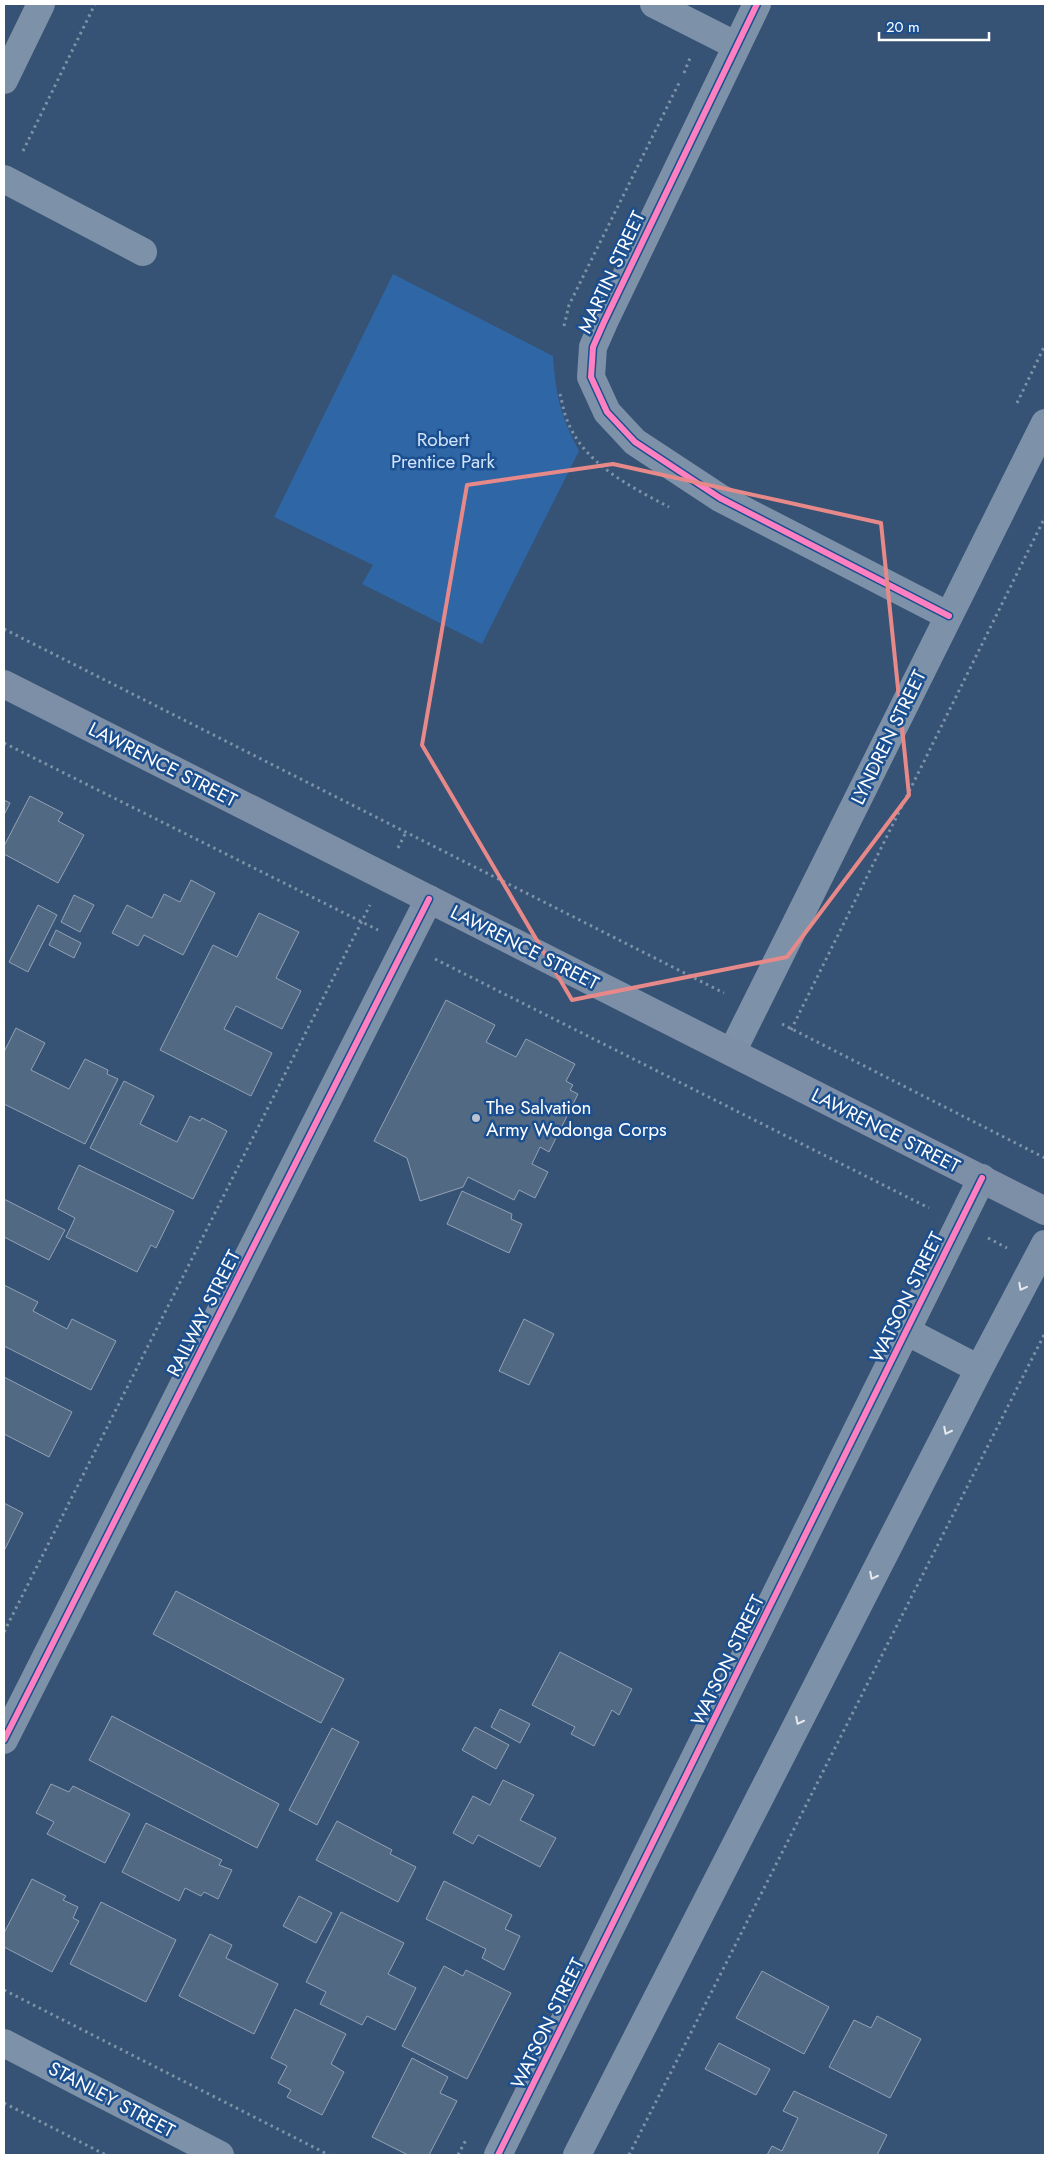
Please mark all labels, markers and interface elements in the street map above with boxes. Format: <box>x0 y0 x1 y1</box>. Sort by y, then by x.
scale bar <box>879 10 989 42</box>
text: 20 m <box>886 16 920 38</box>
street label: MARTIN STREET <box>571 206 652 338</box>
park label: Robert Prentice Park <box>391 426 496 475</box>
street label: LYNDREN STREET <box>844 665 933 809</box>
street label: LAWRENCE STREET <box>84 715 242 814</box>
street label: LAWRENCE STREET <box>446 898 604 997</box>
street label: LAWRENCE STREET <box>807 1081 965 1180</box>
place label: The Salvation Army Wodonga Corps <box>486 1094 667 1143</box>
marker: The Salvation Army Wodonga Corps <box>470 1112 482 1124</box>
street label: WATSON STREET <box>863 1227 950 1367</box>
street label: RAILWAY STREET <box>160 1245 247 1381</box>
one-way arrow <box>1018 1282 1028 1291</box>
one-way arrow <box>943 1426 953 1435</box>
one-way arrow <box>869 1571 879 1580</box>
street label: WATSON STREET <box>684 1590 771 1730</box>
one-way arrow <box>795 1716 805 1725</box>
street label: WATSON STREET <box>504 1953 591 2093</box>
street label: STANLEY STREET <box>44 2055 180 2144</box>

